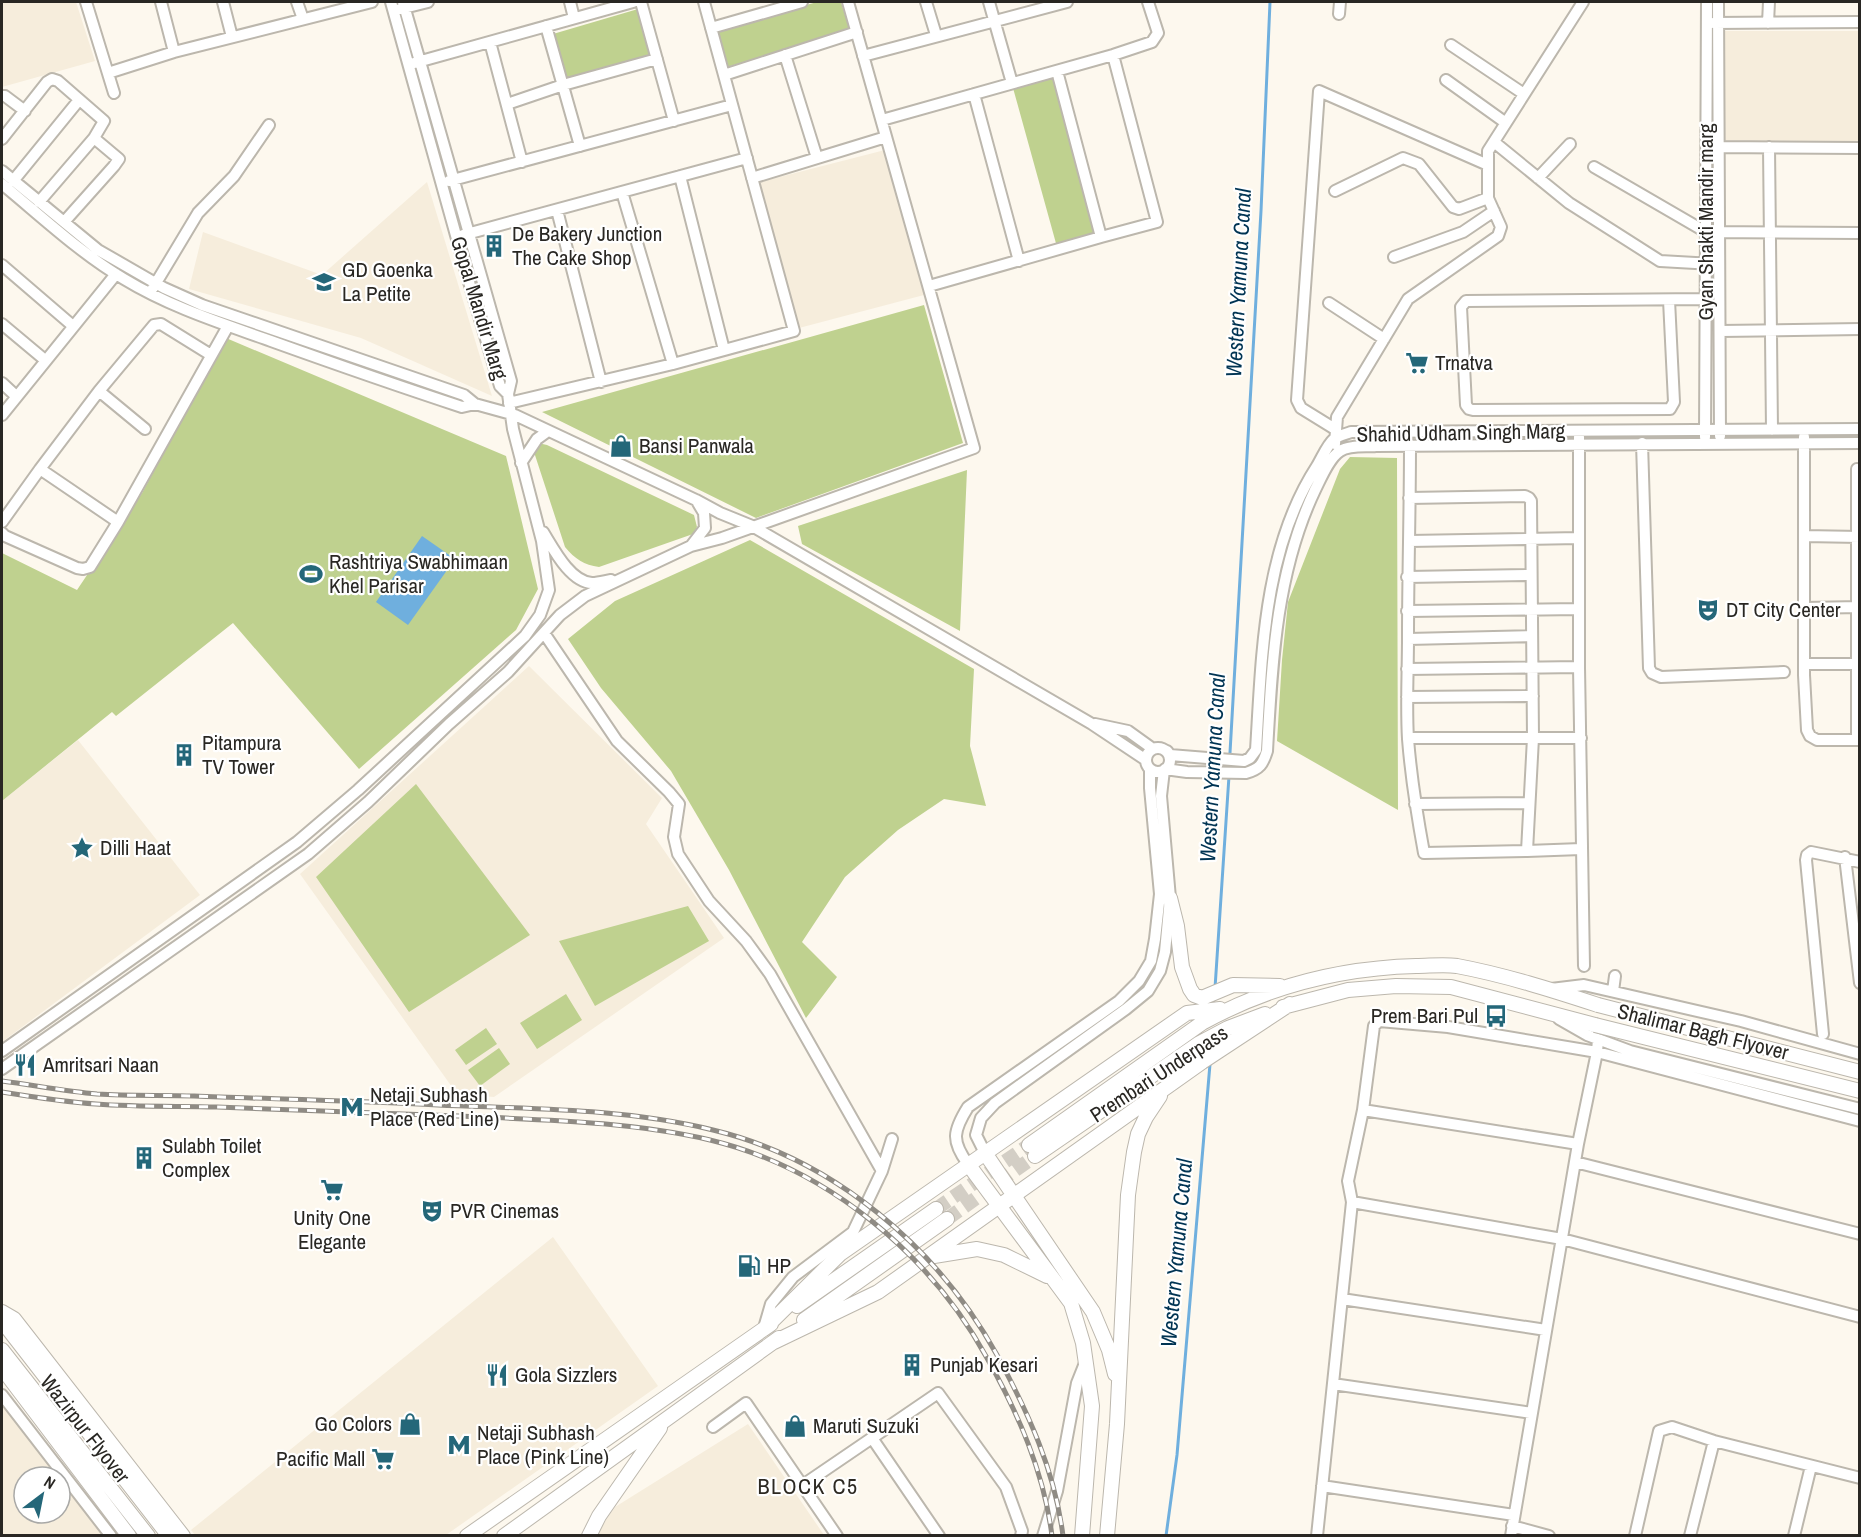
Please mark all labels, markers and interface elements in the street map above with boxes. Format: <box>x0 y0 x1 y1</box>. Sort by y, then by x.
street label: Gyan Shakti Mandir marg <box>1691 123 1720 321</box>
water label: Western Yamuna Canal <box>1218 187 1258 378</box>
place label: De Bakery Junction The Cake Shop <box>512 219 662 272</box>
street label: Gopal Mandir Marg <box>444 233 515 383</box>
building icon: De Bakery Junction The Cake Shop <box>481 233 507 259</box>
place label: GD Goenka La Petite <box>342 255 433 308</box>
school or university icon: GD Goenka La Petite <box>311 269 337 295</box>
place label: Trnatva <box>1435 348 1493 377</box>
supermarket icon: Trnatva <box>1404 350 1430 376</box>
street label: Shahid Udham Singh Marg <box>1356 416 1566 449</box>
place label: Bansi Panwala <box>639 431 754 460</box>
shop icon: Bansi Panwala <box>608 433 634 459</box>
place label: Rashtriya Swabhimaan Khel Parisar <box>329 547 508 600</box>
sports icon: Rashtriya Swabhimaan Khel Parisar <box>298 561 324 587</box>
place label: DT City Center <box>1726 595 1841 624</box>
theatre icon: DT City Center <box>1695 597 1721 623</box>
water label: Western Yamuna Canal <box>1192 672 1232 863</box>
place label: Pitampura TV Tower <box>202 728 282 781</box>
building icon: Pitampura TV Tower <box>171 742 197 768</box>
place label: Dilli Haat <box>100 833 171 862</box>
place icon: Dilli Haat <box>69 835 95 861</box>
street label: Shalimar Bagh Flyover <box>1615 996 1792 1067</box>
place label: Prem Bari Pul <box>1371 1001 1478 1030</box>
bus stop icon: Prem Bari Pul <box>1483 1003 1509 1029</box>
street label: Prembari Underpass <box>1084 1018 1233 1129</box>
place label: Amritsari Naan <box>42 1050 159 1079</box>
restaurant icon: Amritsari Naan <box>12 1052 38 1078</box>
place label: Netaji Subhash Place (Red Line) <box>370 1080 499 1133</box>
metro station icon: Netaji Subhash Place (Red Line) <box>339 1094 365 1120</box>
place label: Sulabh Toilet Complex <box>162 1131 261 1184</box>
building icon: Sulabh Toilet Complex <box>131 1145 157 1171</box>
water label: Western Yamuna Canal <box>1153 1157 1199 1348</box>
supermarket icon: Unity One Elegante <box>319 1177 345 1203</box>
place label: PVR Cinemas <box>450 1196 559 1225</box>
theatre icon: PVR Cinemas <box>419 1198 445 1224</box>
place label: Unity One Elegante <box>293 1203 371 1256</box>
place label: HP <box>767 1251 791 1280</box>
fuel station icon: HP <box>736 1253 762 1279</box>
place label: Punjab Kesari <box>930 1350 1038 1379</box>
building icon: Punjab Kesari <box>899 1352 925 1378</box>
place label: Gola Sizzlers <box>515 1360 617 1389</box>
restaurant icon: Gola Sizzlers <box>484 1362 510 1388</box>
street label: Wazirpur Flyover <box>34 1368 137 1489</box>
place label: Go Colors <box>314 1409 392 1438</box>
shop icon: Go Colors <box>397 1411 423 1437</box>
place label: Maruti Suzuki <box>813 1411 919 1440</box>
shop icon: Maruti Suzuki <box>782 1413 808 1439</box>
place label: Netaji Subhash Place (Pink Line) <box>477 1418 609 1471</box>
metro station icon: Netaji Subhash Place (Pink Line) <box>446 1432 472 1458</box>
place label: Pacific Mall <box>276 1444 365 1473</box>
supermarket icon: Pacific Mall <box>370 1446 396 1472</box>
north arrow <box>12 1465 72 1525</box>
text: N <box>40 1470 60 1494</box>
district label: BLOCK C5 <box>757 1471 859 1501</box>

